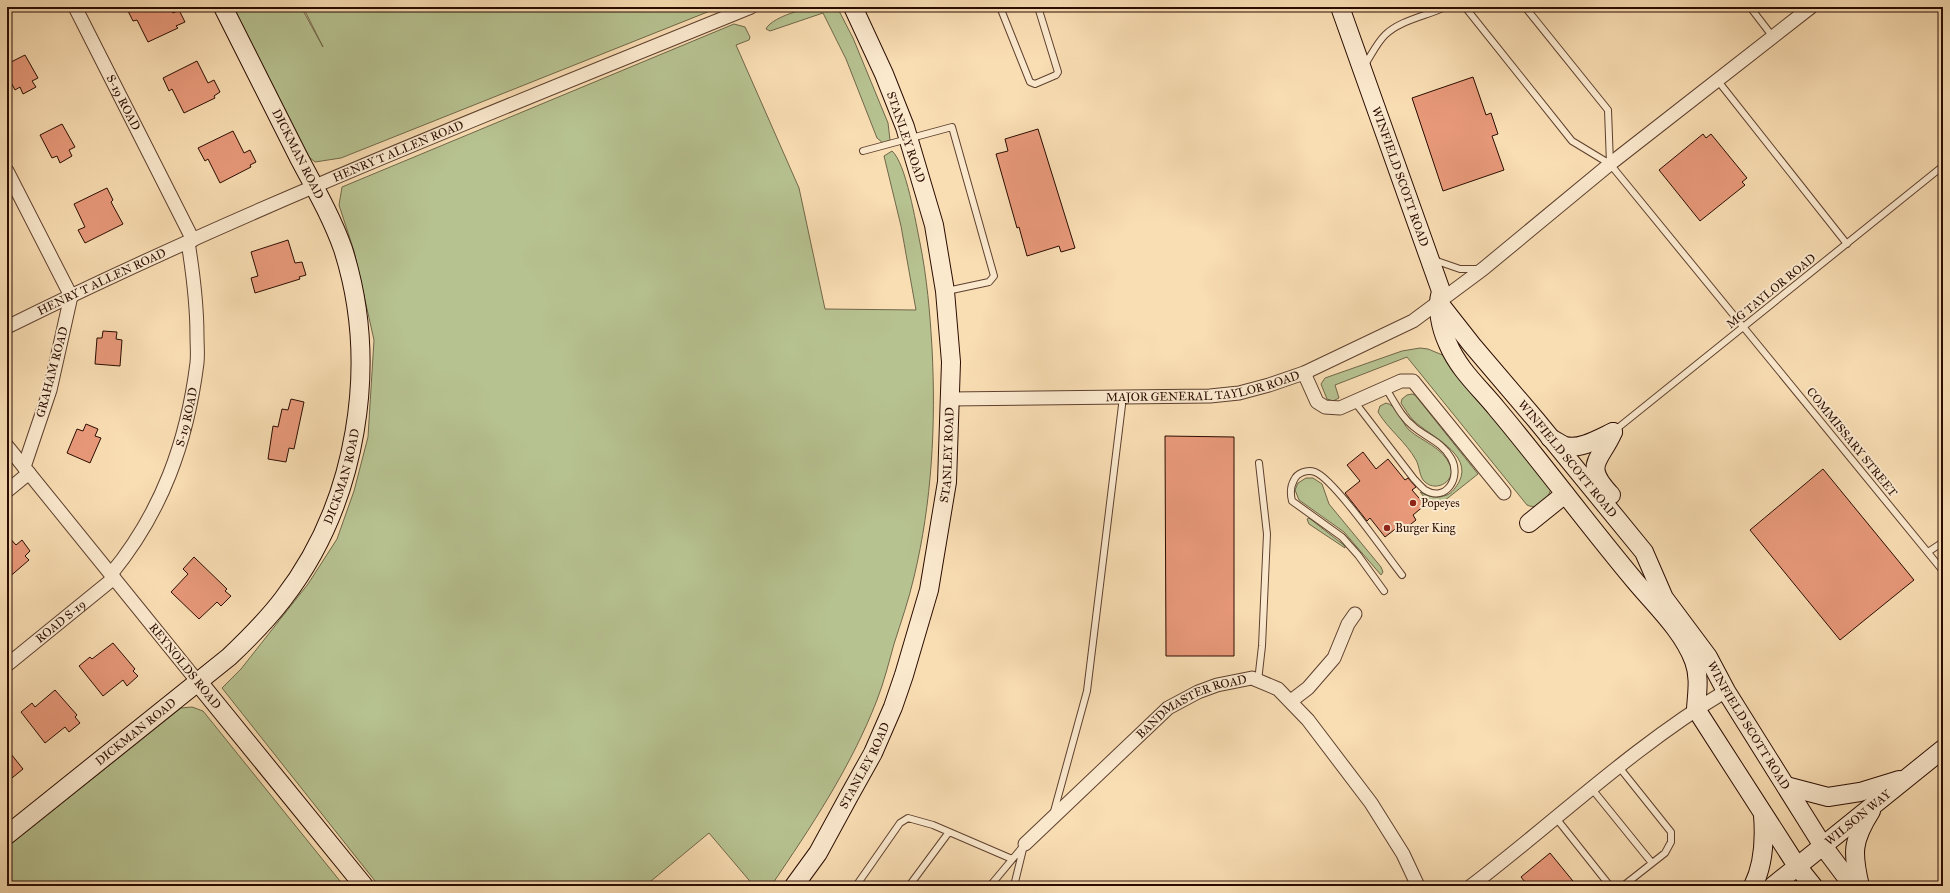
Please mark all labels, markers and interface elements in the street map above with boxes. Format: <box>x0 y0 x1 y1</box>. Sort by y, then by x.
street label: S-19 ROAD <box>103 72 143 133</box>
street label: STANLEY ROAD <box>884 90 928 184</box>
street label: WINFIELD SCOTT ROAD <box>1369 105 1432 248</box>
street label: DICKMAN ROAD <box>269 107 327 201</box>
street label: HENRY T ALLEN ROAD <box>331 118 466 185</box>
street label: HENRY T ALLEN ROAD <box>35 246 168 318</box>
street label: MG TAYLOR ROAD <box>1724 251 1818 331</box>
street label: GRAHAM ROAD <box>33 325 71 419</box>
street label: MAJOR GENERAL TAYLOR ROAD <box>1106 368 1302 405</box>
street label: COMMISSARY STREET <box>1804 385 1900 499</box>
street label: S-19 ROAD <box>173 386 200 448</box>
street label: WINFIELD SCOTT ROAD <box>1515 397 1620 520</box>
street label: STANLEY ROAD <box>937 407 956 504</box>
street label: DICKMAN ROAD <box>321 428 362 526</box>
place label: Popeyes <box>1421 496 1460 510</box>
marker: Popeyes <box>1408 498 1418 508</box>
place label: Burger King <box>1395 521 1456 536</box>
marker: Burger King <box>1382 523 1392 533</box>
street label: ROAD S-19 <box>33 597 88 646</box>
street label: REYNOLDS ROAD <box>146 620 224 712</box>
street label: WINFIELD SCOTT ROAD <box>1705 659 1793 792</box>
street label: BANDMASTER ROAD <box>1133 672 1248 741</box>
street label: DICKMAN ROAD <box>93 695 179 768</box>
street label: STANLEY ROAD <box>836 720 893 811</box>
street label: WILSON WAY <box>1822 787 1894 848</box>

